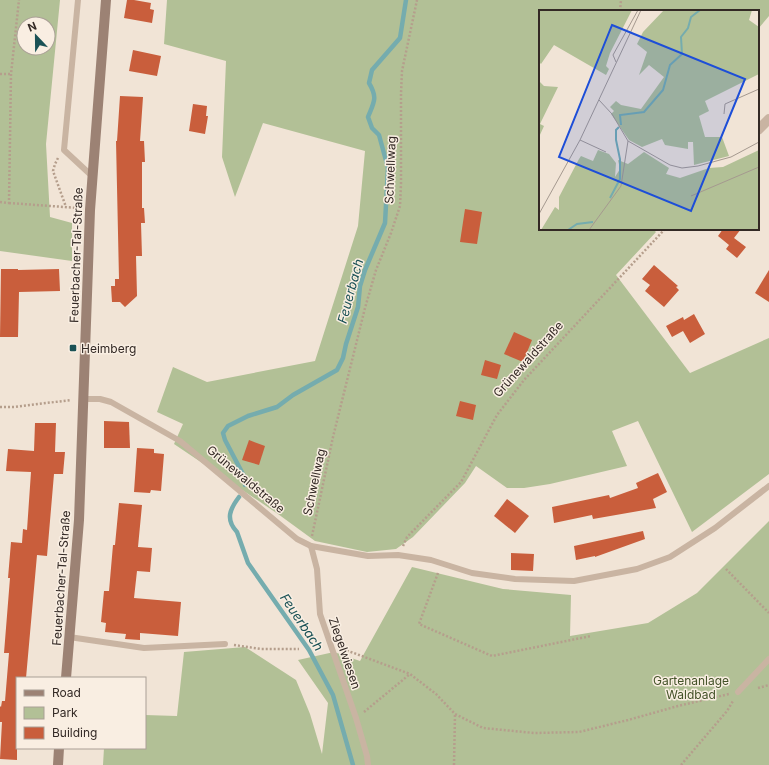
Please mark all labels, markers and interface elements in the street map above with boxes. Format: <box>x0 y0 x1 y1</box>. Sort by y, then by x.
inset map <box>539 10 759 230</box>
north arrow <box>16 16 56 56</box>
text: N <box>26 19 39 35</box>
street label: Schwellwag <box>381 136 399 204</box>
street label: Feuerbacher-Tal-Straße <box>66 187 86 323</box>
water label: Feuerbach <box>334 257 366 325</box>
street label: Grünewaldstraße <box>490 318 566 400</box>
place label: Heimberg <box>81 341 136 356</box>
marker: Heimberg <box>68 343 78 353</box>
street label: Grünewaldstraße <box>204 442 288 516</box>
street label: Schwellwag <box>300 447 328 517</box>
street label: Feuerbacher-Tal-Straße <box>49 510 73 646</box>
water label: Feuerbach <box>277 590 327 654</box>
street label: Ziegelwiesen <box>326 615 364 691</box>
park label: Gartenanlage Waldbad <box>653 673 729 702</box>
legend <box>16 677 146 749</box>
text: Road <box>52 685 81 700</box>
text: Park <box>52 705 78 720</box>
text: Building <box>52 725 97 740</box>

